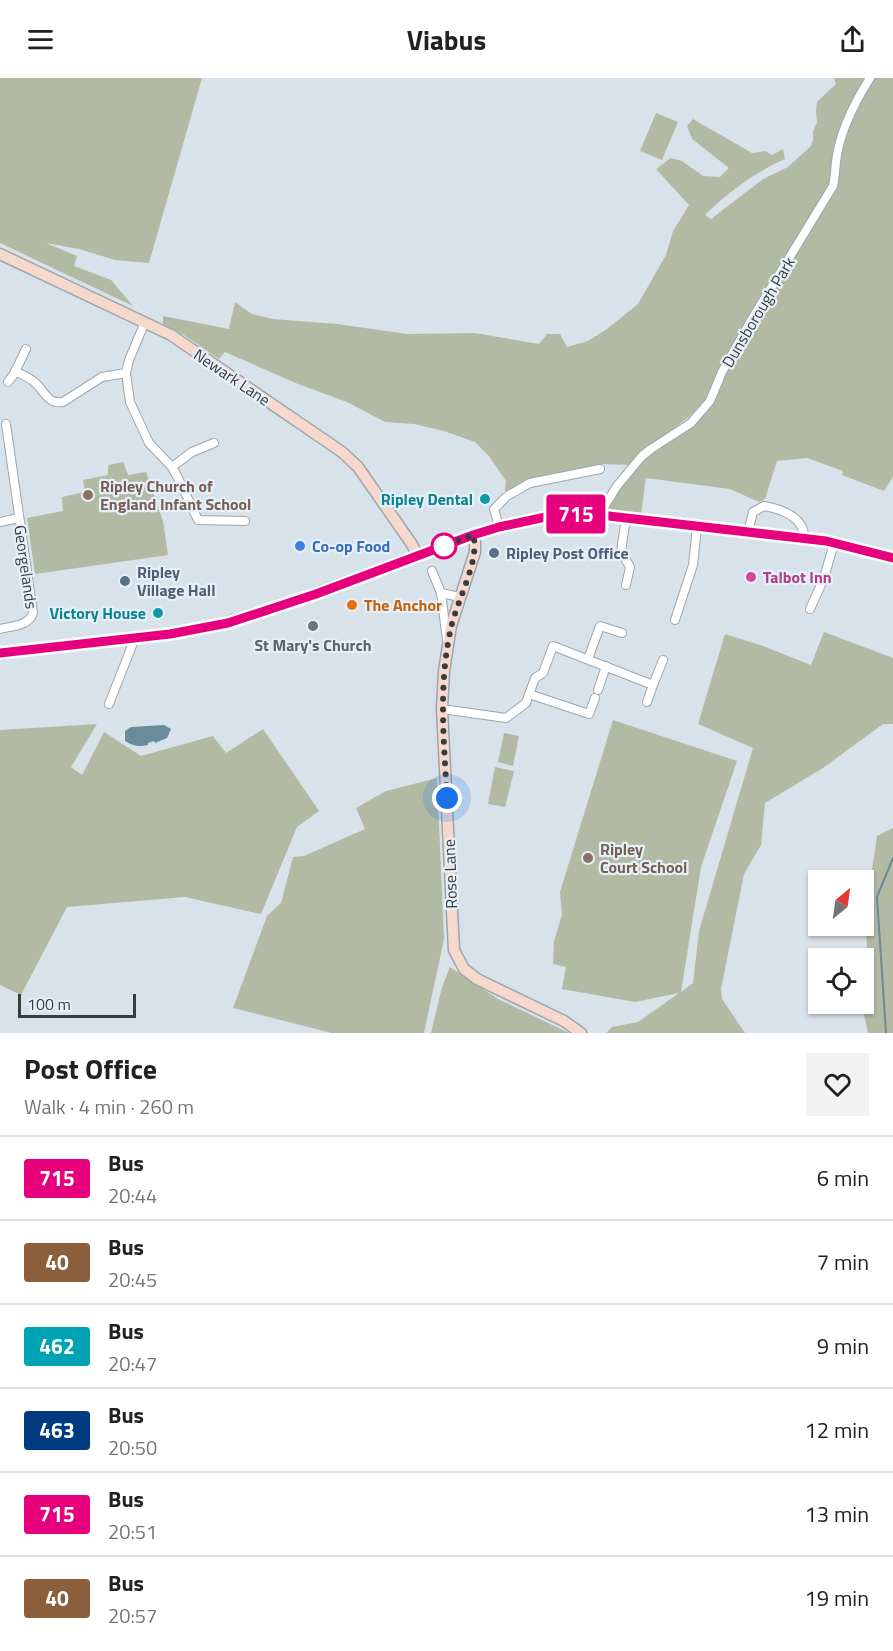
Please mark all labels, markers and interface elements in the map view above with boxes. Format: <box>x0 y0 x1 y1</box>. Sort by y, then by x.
text: Viabus <box>407 19 486 60</box>
icon: menu <box>24 23 57 56</box>
icon: share <box>836 23 869 56</box>
street label: Dunsborough Park <box>716 252 801 372</box>
street label: Newark Lane <box>189 342 275 412</box>
place label: Ripley Church of England Infant School <box>100 474 251 516</box>
place label: Ripley Dental <box>381 487 473 511</box>
marker: Ripley Church of England Infant School <box>81 488 95 502</box>
marker: Ripley Dental <box>478 492 492 506</box>
line badge: 715 <box>542 494 610 534</box>
text: 715 <box>558 498 594 530</box>
street label: Georgelands <box>8 524 44 610</box>
unlabelled marker <box>431 533 457 559</box>
place label: Co-op Food <box>312 534 390 558</box>
marker: Co-op Food <box>293 539 307 553</box>
place label: Ripley Post Office <box>506 541 629 565</box>
marker: Ripley Post Office <box>487 546 501 560</box>
place label: Ripley Village Hall <box>137 560 215 602</box>
place label: Talbot Inn <box>763 565 832 589</box>
marker: Talbot Inn <box>744 570 758 584</box>
marker: Ripley Village Hall <box>118 574 132 588</box>
place label: The Anchor <box>364 593 442 617</box>
marker: The Anchor <box>345 598 359 612</box>
place label: Victory House <box>49 601 146 625</box>
marker: Victory House <box>151 606 165 620</box>
marker: St Mary's Church <box>306 619 320 633</box>
place label: St Mary's Church <box>254 633 372 657</box>
your location <box>432 783 462 813</box>
place label: Ripley Court School <box>600 837 687 879</box>
street label: Rose Lane <box>437 839 463 909</box>
marker: Ripley Court School <box>581 851 595 865</box>
north arrow <box>808 870 874 936</box>
map controls <box>808 870 874 1014</box>
button: locate <box>808 948 874 1014</box>
scale bar <box>18 991 136 1019</box>
text: 100 m <box>27 992 71 1016</box>
text: Post Office <box>24 1047 157 1090</box>
button: heart <box>806 1053 869 1116</box>
text: Walk · 4 min · 260 m <box>24 1091 194 1122</box>
text: Bus <box>108 1146 144 1180</box>
text: 6 min <box>817 1161 869 1195</box>
text: 715 <box>39 1162 75 1194</box>
text: 20:44 <box>108 1180 157 1211</box>
text: Bus <box>108 1230 144 1264</box>
text: 7 min <box>817 1245 869 1279</box>
text: 40 <box>45 1246 69 1278</box>
text: 20:45 <box>108 1264 157 1295</box>
text: Bus <box>108 1314 144 1348</box>
text: 9 min <box>817 1329 869 1363</box>
text: 462 <box>39 1330 75 1362</box>
text: 20:47 <box>108 1348 157 1379</box>
text: Bus <box>108 1398 144 1432</box>
text: 12 min <box>804 1413 869 1447</box>
text: 463 <box>39 1414 75 1446</box>
text: 20:50 <box>108 1432 157 1463</box>
text: Bus <box>108 1482 144 1516</box>
text: 13 min <box>804 1497 869 1531</box>
text: 715 <box>39 1498 75 1530</box>
text: 20:51 <box>108 1516 157 1547</box>
text: Bus <box>108 1566 144 1600</box>
text: 19 min <box>804 1581 869 1615</box>
text: 40 <box>45 1582 69 1614</box>
text: 20:57 <box>108 1600 157 1631</box>

